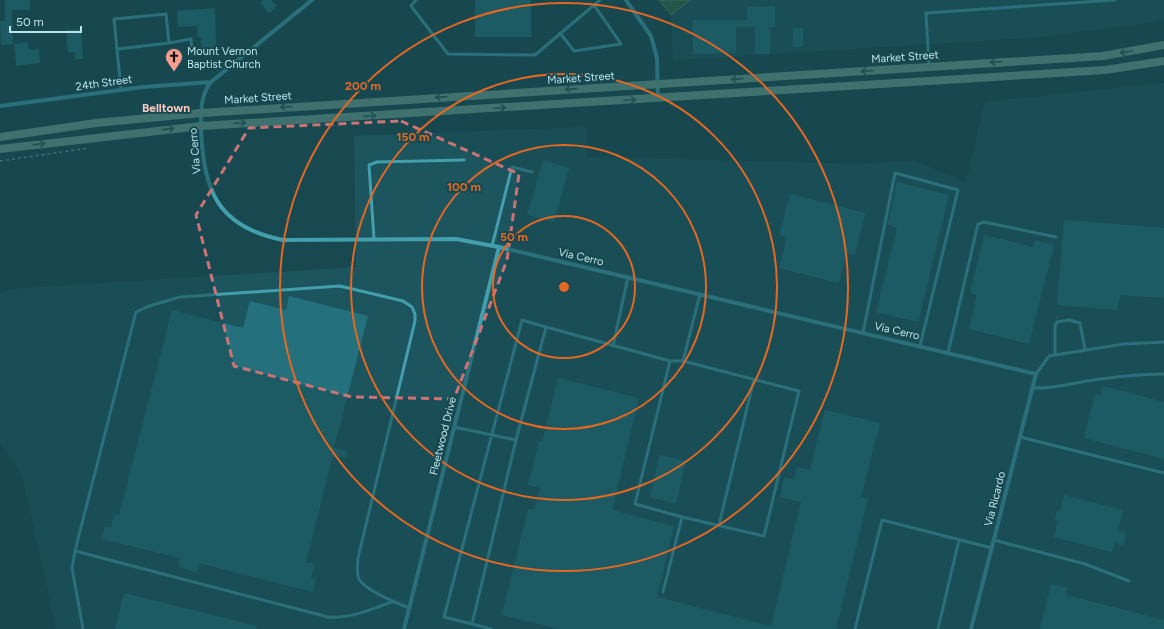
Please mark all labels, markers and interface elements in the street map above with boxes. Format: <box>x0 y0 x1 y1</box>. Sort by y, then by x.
scale bar <box>10 8 81 34</box>
text: 50 m <box>16 15 44 29</box>
place label: Mount Vernon Baptist Church <box>187 45 261 71</box>
church icon: Mount Vernon Baptist Church <box>164 47 184 72</box>
street label: Market Street <box>871 48 939 66</box>
one-way arrow <box>1120 48 1133 56</box>
one-way arrow <box>990 59 1003 66</box>
one-way arrow <box>861 67 874 74</box>
street label: Market Street <box>547 69 615 87</box>
street label: 24th Street <box>75 73 133 93</box>
one-way arrow <box>731 75 744 83</box>
text: 200 m <box>345 79 381 93</box>
one-way arrow <box>565 86 578 93</box>
street label: Market Street <box>224 89 292 107</box>
one-way arrow <box>435 94 448 101</box>
one-way arrow <box>623 97 636 104</box>
district label: Belltown <box>142 101 190 115</box>
one-way arrow <box>280 103 293 111</box>
one-way arrow <box>493 104 506 112</box>
one-way arrow <box>363 112 376 119</box>
one-way arrow <box>233 120 246 127</box>
one-way arrow <box>161 126 174 133</box>
street label: Via Cerro <box>187 127 203 175</box>
text: 150 m <box>396 130 430 144</box>
one-way arrow <box>32 140 45 148</box>
text: 100 m <box>447 180 481 194</box>
text: 50 m <box>500 230 528 244</box>
street label: Via Cerro <box>557 245 605 269</box>
centre of rings <box>557 280 571 294</box>
street label: Via Cerro <box>873 319 921 343</box>
street label: Fleetwood Drive <box>427 395 459 477</box>
street label: Via Ricardo <box>982 470 1008 528</box>

